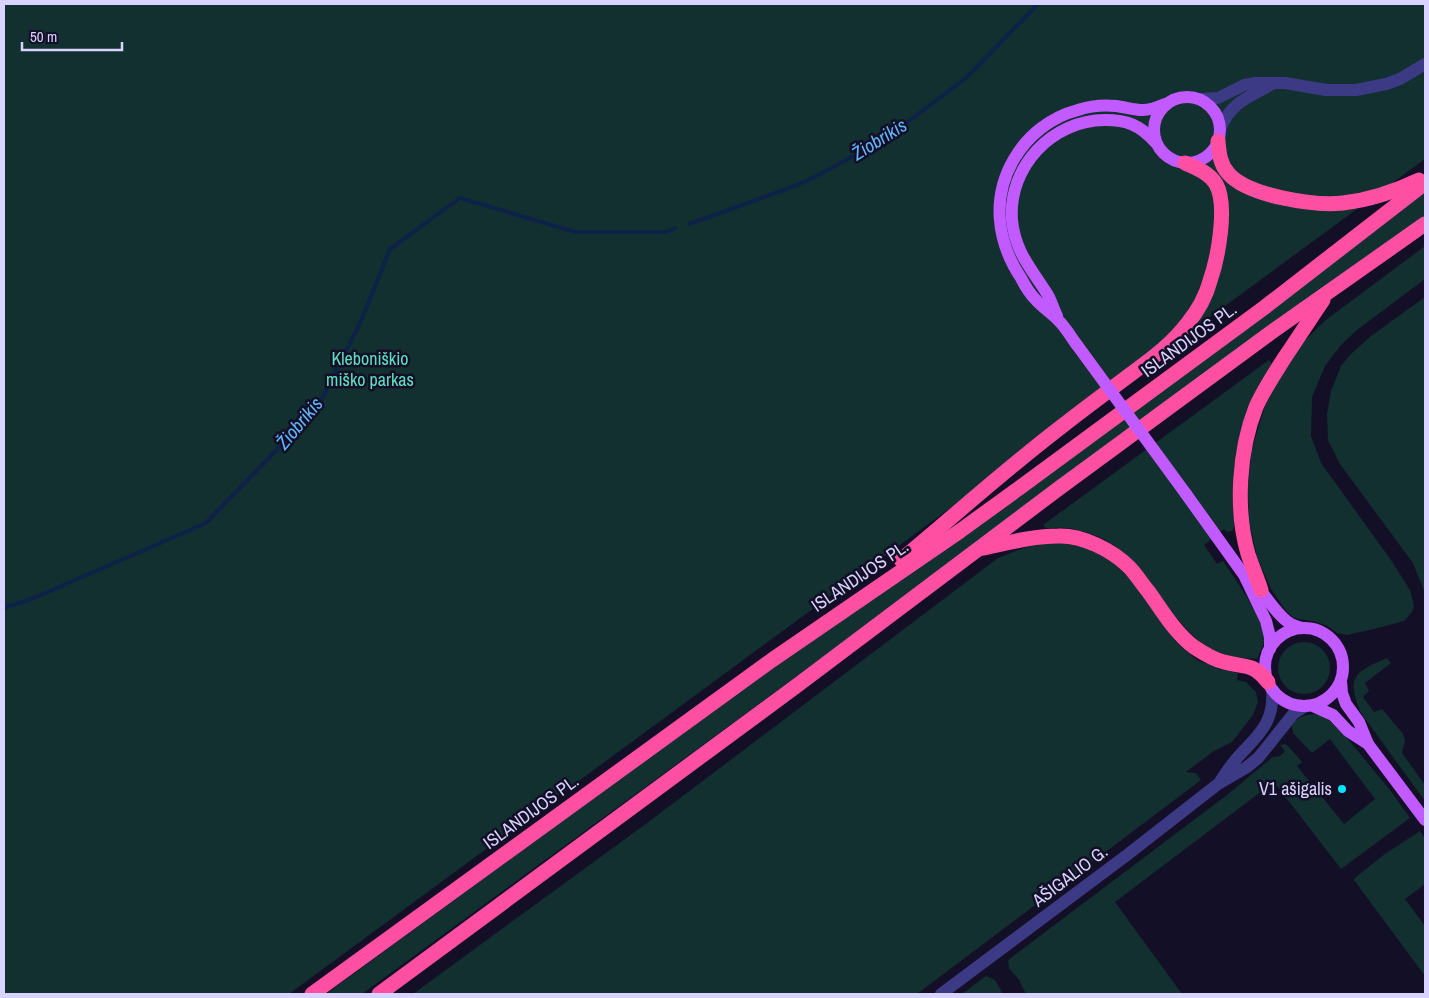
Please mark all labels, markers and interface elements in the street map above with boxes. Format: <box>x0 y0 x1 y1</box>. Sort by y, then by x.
scale bar <box>22 20 122 52</box>
text: 50 m <box>30 26 57 47</box>
water label: Žiobrikis <box>846 112 912 167</box>
street label: ISLANDIJOS PL. <box>1136 296 1242 383</box>
park label: Kleboniškio miško parkas <box>326 346 414 392</box>
water label: Žiobrikis <box>269 391 329 455</box>
street label: ISLANDIJOS PL. <box>806 534 913 617</box>
street label: ISLANDIJOS PL. <box>478 768 584 855</box>
place label: V1 ašigalis <box>1259 776 1332 801</box>
marker: V1 ašigalis <box>1336 783 1348 795</box>
street label: AŠIGALIO G. <box>1026 839 1113 913</box>

